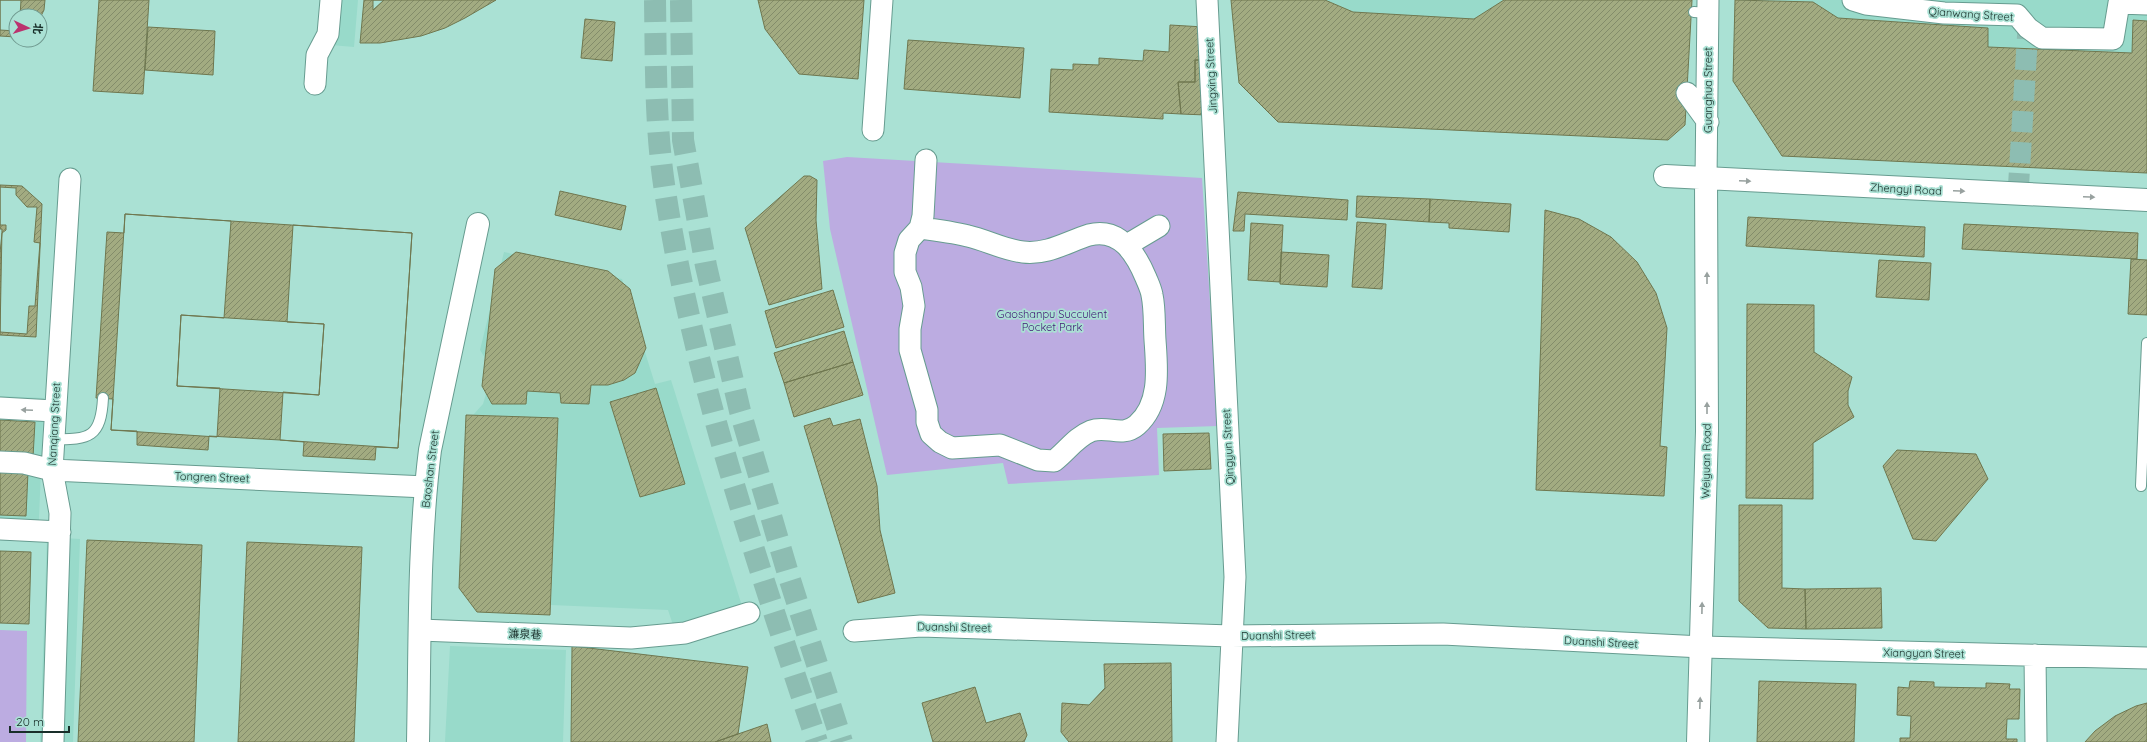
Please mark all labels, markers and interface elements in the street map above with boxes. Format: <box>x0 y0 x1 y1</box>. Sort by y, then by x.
street label: Qianwang Street <box>1928 4 2014 24</box>
north arrow <box>8 8 48 48</box>
text: 北 <box>31 23 45 35</box>
street label: Jingxing Street <box>1202 38 1220 114</box>
street label: Guanghua Street <box>1701 47 1715 133</box>
one-way arrow <box>1739 178 1751 185</box>
street label: Zhengyi Road <box>1870 180 1942 198</box>
one-way arrow <box>1953 188 1965 195</box>
one-way arrow <box>2083 194 2095 201</box>
one-way arrow <box>1704 271 1710 284</box>
park label: Gaoshanpu Succulent Pocket Park <box>997 307 1107 334</box>
street label: Nanqiang Street <box>45 382 63 466</box>
one-way arrow <box>1704 401 1710 414</box>
one-way arrow <box>21 406 33 413</box>
street label: Qingyun Street <box>1219 408 1237 485</box>
street label: Weiyuan Road <box>1698 423 1714 499</box>
street label: Baoshan Street <box>418 429 442 509</box>
street label: Tongren Street <box>174 469 250 485</box>
one-way arrow <box>1699 602 1706 614</box>
street label: Duanshi Street <box>917 619 991 635</box>
street label: 濂泉巷 <box>508 626 542 642</box>
street label: Duanshi Street <box>1241 627 1315 643</box>
street label: Duanshi Street <box>1564 633 1639 651</box>
street label: Xiangyan Street <box>1883 645 1965 661</box>
one-way arrow <box>1697 696 1703 709</box>
scale bar <box>10 708 69 734</box>
text: 20 m <box>16 714 44 729</box>

